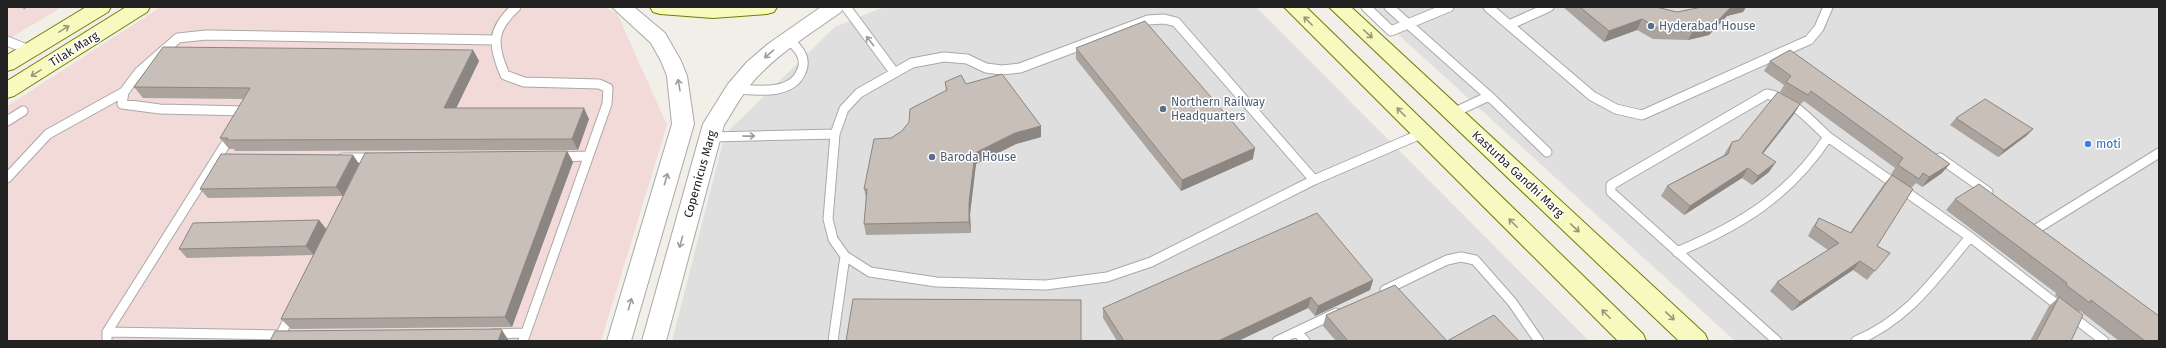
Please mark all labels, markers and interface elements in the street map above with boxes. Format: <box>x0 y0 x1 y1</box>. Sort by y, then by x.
one-way arrow <box>1303 16 1313 25</box>
place label: Hyderabad House <box>1659 19 1756 33</box>
marker: Hyderabad House <box>1646 21 1656 31</box>
one-way arrow <box>58 25 69 33</box>
street label: Tilak Marg <box>47 28 102 70</box>
one-way arrow <box>1362 29 1373 38</box>
one-way arrow <box>866 36 874 47</box>
one-way arrow <box>763 50 774 59</box>
one-way arrow <box>30 69 42 77</box>
one-way arrow <box>675 79 683 92</box>
place label: Northern Railway Headquarters <box>1171 95 1265 123</box>
marker: Northern Railway Headquarters <box>1158 104 1168 114</box>
one-way arrow <box>1396 107 1406 117</box>
street label: Copernicus Marg <box>681 128 719 219</box>
street label: Kasturba Gandhi Marg <box>1469 128 1567 221</box>
one-way arrow <box>742 132 755 140</box>
place label: moti <box>2096 137 2121 151</box>
marker: moti <box>2083 139 2093 149</box>
place label: Baroda House <box>940 150 1016 164</box>
marker: Baroda House <box>927 152 937 162</box>
one-way arrow <box>663 173 671 186</box>
one-way arrow <box>1508 218 1518 227</box>
one-way arrow <box>1570 223 1580 232</box>
one-way arrow <box>677 236 684 249</box>
one-way arrow <box>627 297 634 310</box>
one-way arrow <box>1601 309 1611 319</box>
one-way arrow <box>1665 312 1675 321</box>

